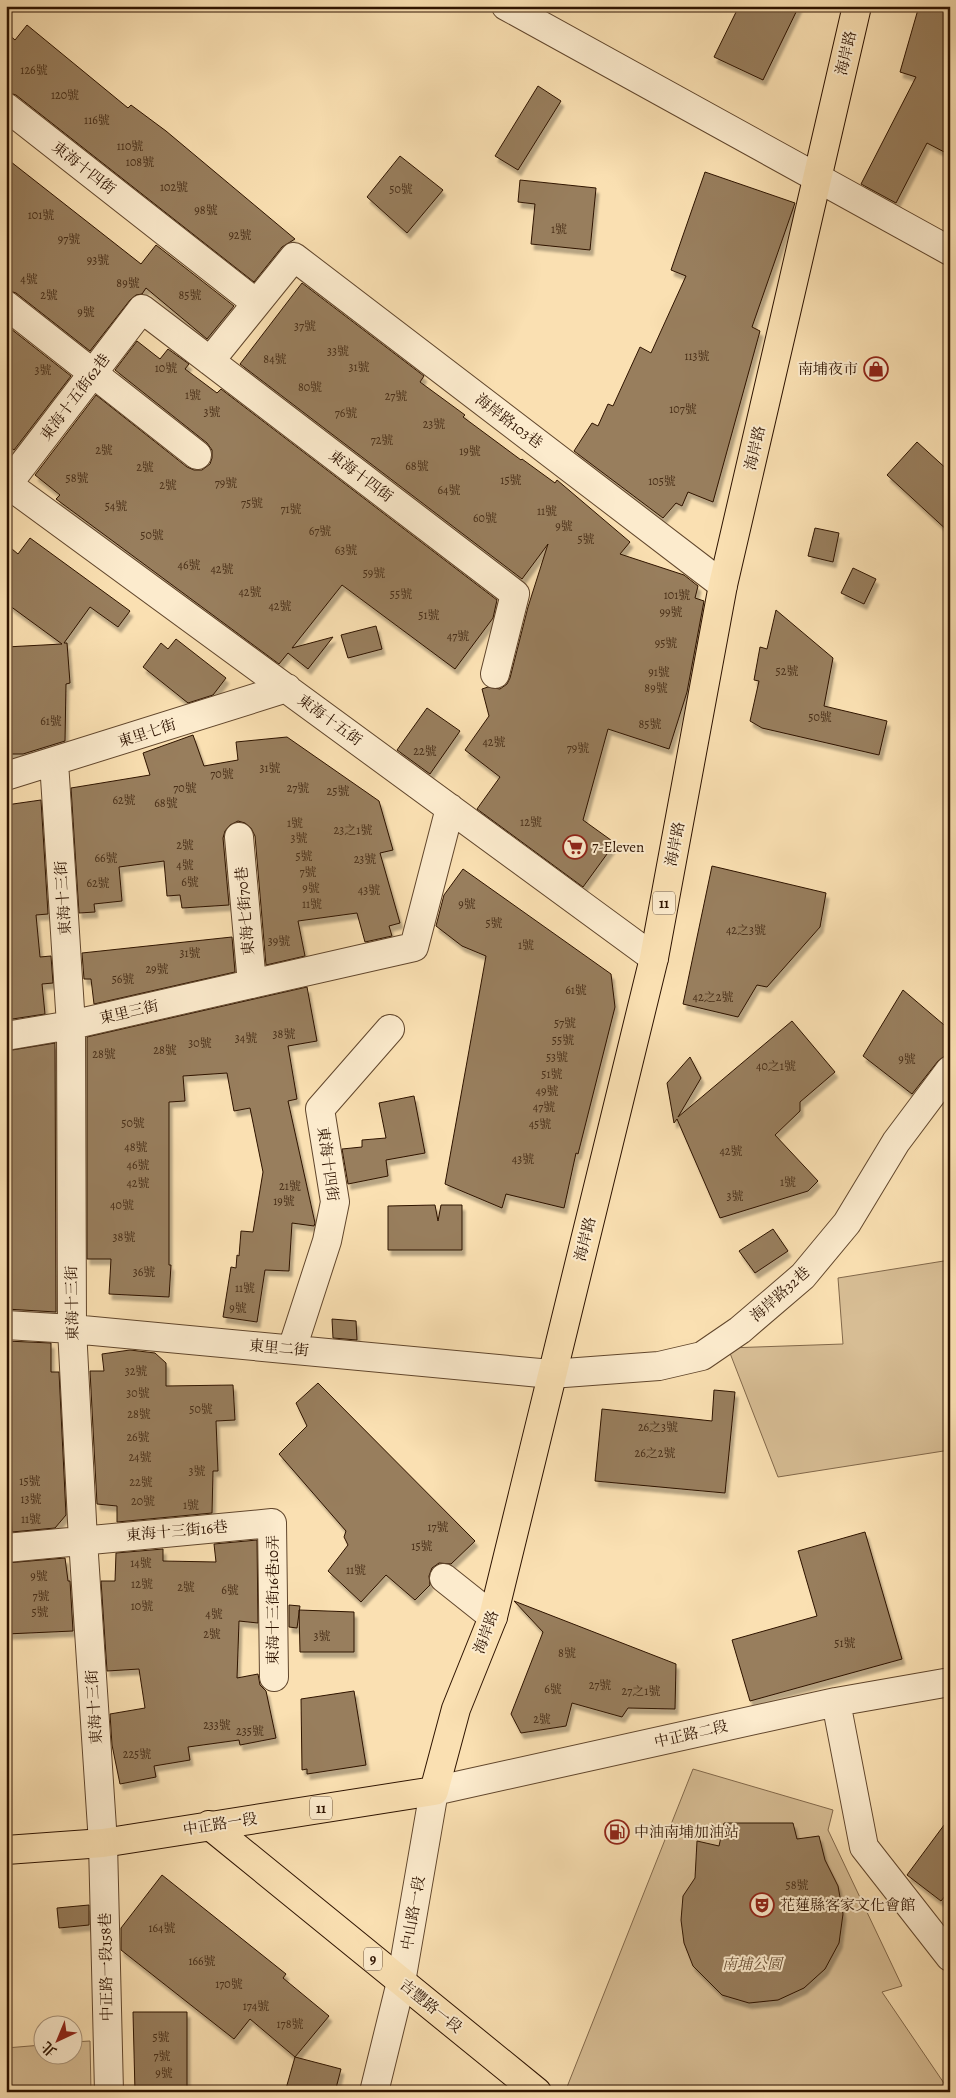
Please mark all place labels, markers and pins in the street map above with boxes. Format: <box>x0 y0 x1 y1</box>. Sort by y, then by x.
shop icon: 南埔夜市 <box>863 356 889 382</box>
place label: 南埔夜市 <box>798 359 858 379</box>
supermarket icon: 7-Eleven <box>562 834 588 860</box>
place label: 7-Eleven <box>592 837 644 857</box>
fuel station icon: 中油南埔加油站 <box>604 1819 630 1845</box>
place label: 中油南埔加油站 <box>634 1822 739 1842</box>
theatre icon: 花蓮縣客家文化會館 <box>749 1892 775 1918</box>
place label: 花蓮縣客家文化會館 <box>780 1895 915 1915</box>

